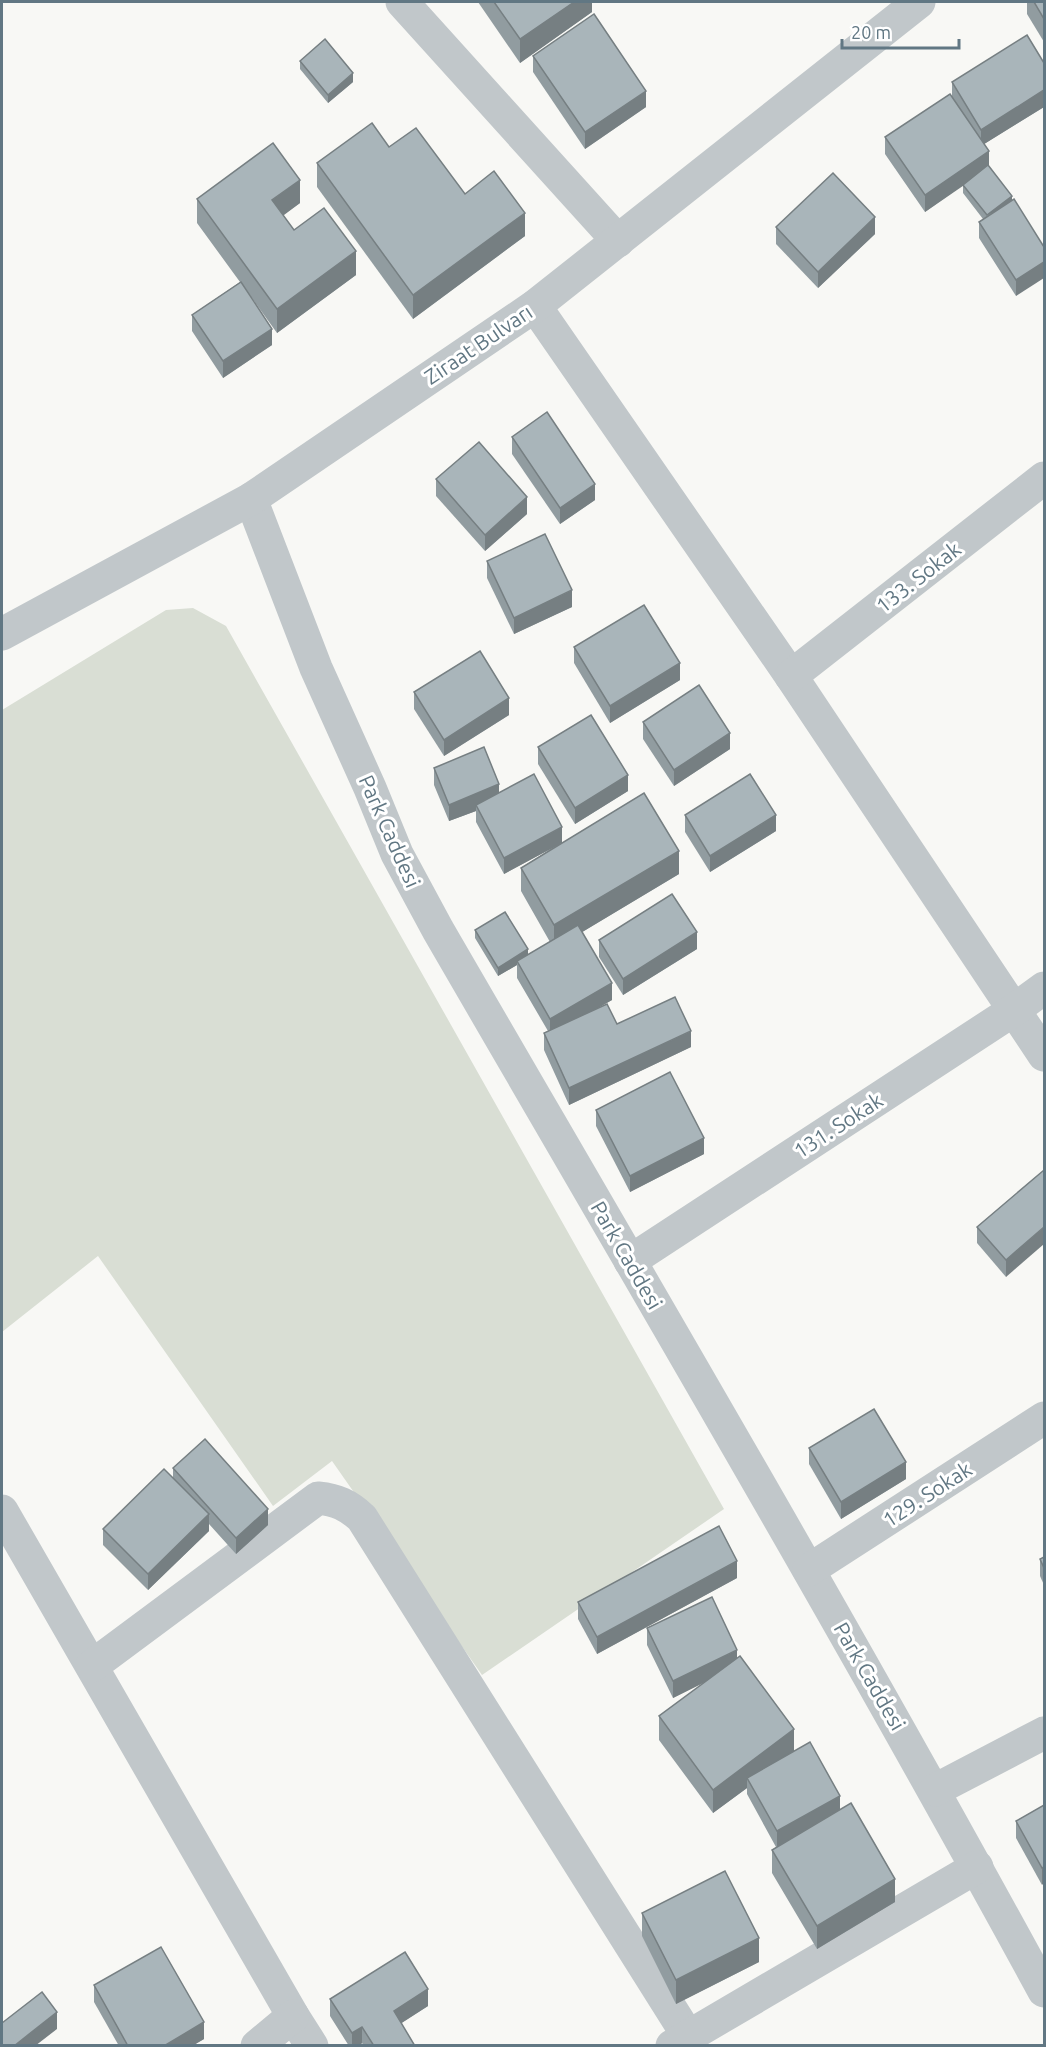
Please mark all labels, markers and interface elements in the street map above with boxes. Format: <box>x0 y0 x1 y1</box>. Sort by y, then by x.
scale bar <box>842 12 959 50</box>
text: 20 m <box>851 22 891 42</box>
street label: Ziraat Bulvarı <box>420 299 536 389</box>
street label: 133. Sokak <box>871 536 965 617</box>
street label: Park Caddesi <box>355 771 425 891</box>
street label: 131. Sokak <box>789 1087 887 1163</box>
street label: Park Caddesi <box>586 1197 668 1313</box>
street label: 129. Sokak <box>878 1456 976 1532</box>
street label: Park Caddesi <box>829 1618 911 1734</box>

